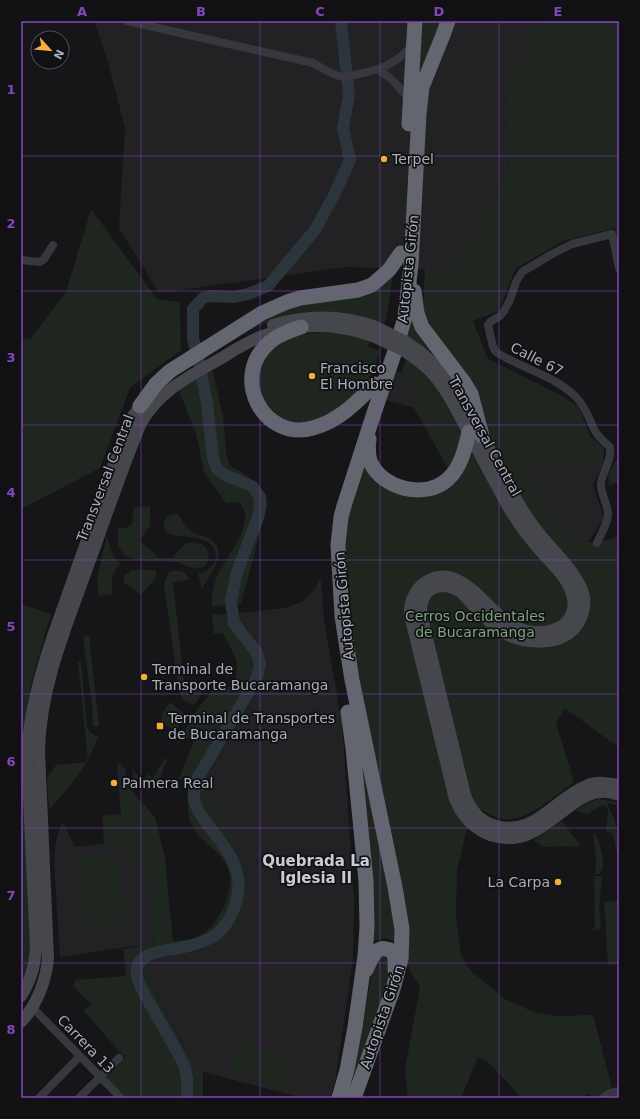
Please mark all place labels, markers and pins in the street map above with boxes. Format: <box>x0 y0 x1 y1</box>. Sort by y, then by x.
place label: Terpel <box>391 151 434 167</box>
marker: Terpel <box>379 154 389 164</box>
place label: Francisco El Hombre <box>320 360 393 392</box>
marker: Francisco El Hombre <box>307 371 317 381</box>
place label: Terminal de Transporte Bucaramanga <box>151 661 328 693</box>
marker: Terminal de Transporte Bucaramanga <box>139 672 149 682</box>
place label: Terminal de Transportes de Bucaramanga <box>167 710 335 742</box>
marker: Terminal de Transportes de Bucaramanga <box>155 721 165 731</box>
place label: Palmera Real <box>122 775 214 791</box>
marker: Palmera Real <box>109 778 119 788</box>
place label: La Carpa <box>488 874 550 890</box>
marker: La Carpa <box>553 877 563 887</box>

